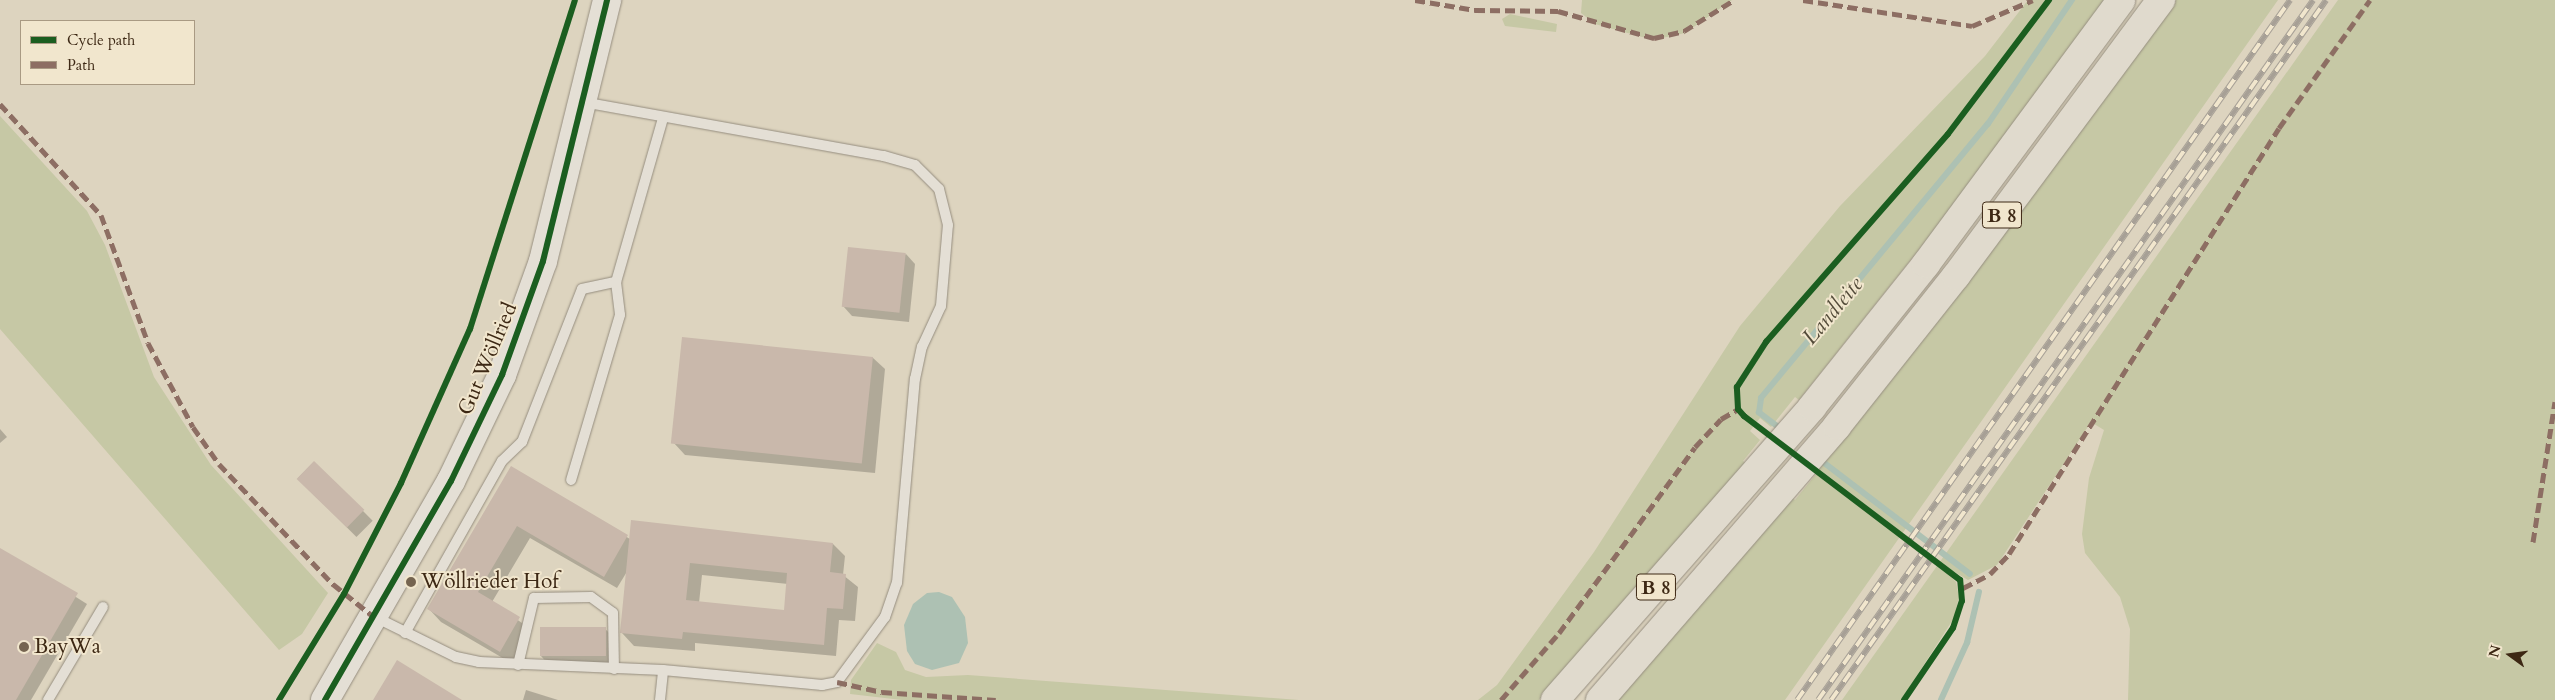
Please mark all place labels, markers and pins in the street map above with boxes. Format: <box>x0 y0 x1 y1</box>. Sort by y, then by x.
place label: Wöllrieder Hof <box>421 569 559 595</box>
marker: Wöllrieder Hof <box>405 576 417 588</box>
place label: BayWa <box>34 634 101 660</box>
marker: BayWa <box>18 641 30 653</box>

